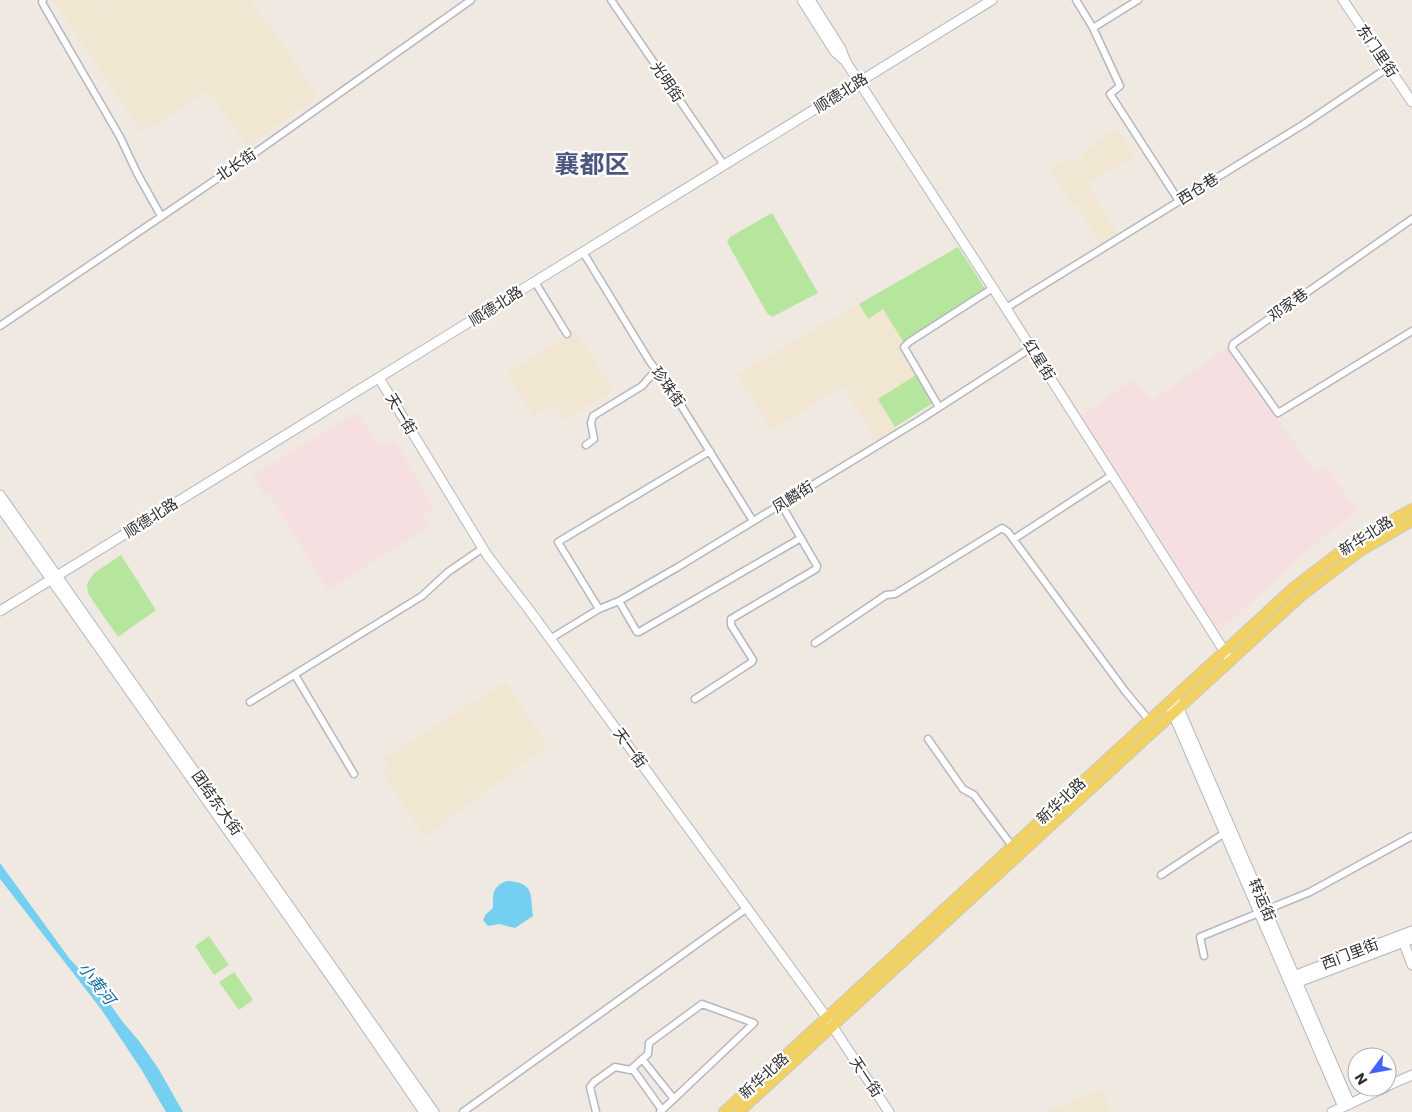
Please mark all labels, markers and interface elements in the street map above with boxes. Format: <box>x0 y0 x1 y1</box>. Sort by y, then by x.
street label: 东门里街 <box>1352 20 1403 81</box>
street label: 光明街 <box>646 57 689 106</box>
street label: 顺德北路 <box>810 68 872 117</box>
street label: 北长街 <box>211 143 260 186</box>
district label: 襄都区 <box>554 147 630 182</box>
street label: 西仓巷 <box>1173 168 1222 209</box>
street label: 顺德北路 <box>465 281 527 330</box>
street label: 邓家巷 <box>1263 283 1312 326</box>
street label: 红星街 <box>1019 335 1060 384</box>
street label: 珍珠街 <box>647 362 690 411</box>
street label: 天一街 <box>381 389 422 438</box>
street label: 凤麟街 <box>768 476 817 517</box>
street label: 顺德北路 <box>120 493 182 542</box>
street label: 新华北路 <box>1335 511 1397 560</box>
street label: 天一街 <box>609 723 652 772</box>
street label: 团结东大街 <box>187 766 248 839</box>
street label: 新华北路 <box>1032 772 1090 829</box>
street label: 转运街 <box>1244 875 1281 925</box>
street label: 西门里街 <box>1318 933 1382 974</box>
water label: 小黄河 <box>73 957 122 1012</box>
north arrow <box>1347 1047 1397 1097</box>
street label: 新华北路 <box>734 1048 793 1104</box>
street label: 天一街 <box>845 1052 888 1101</box>
text: N <box>1350 1069 1372 1089</box>

